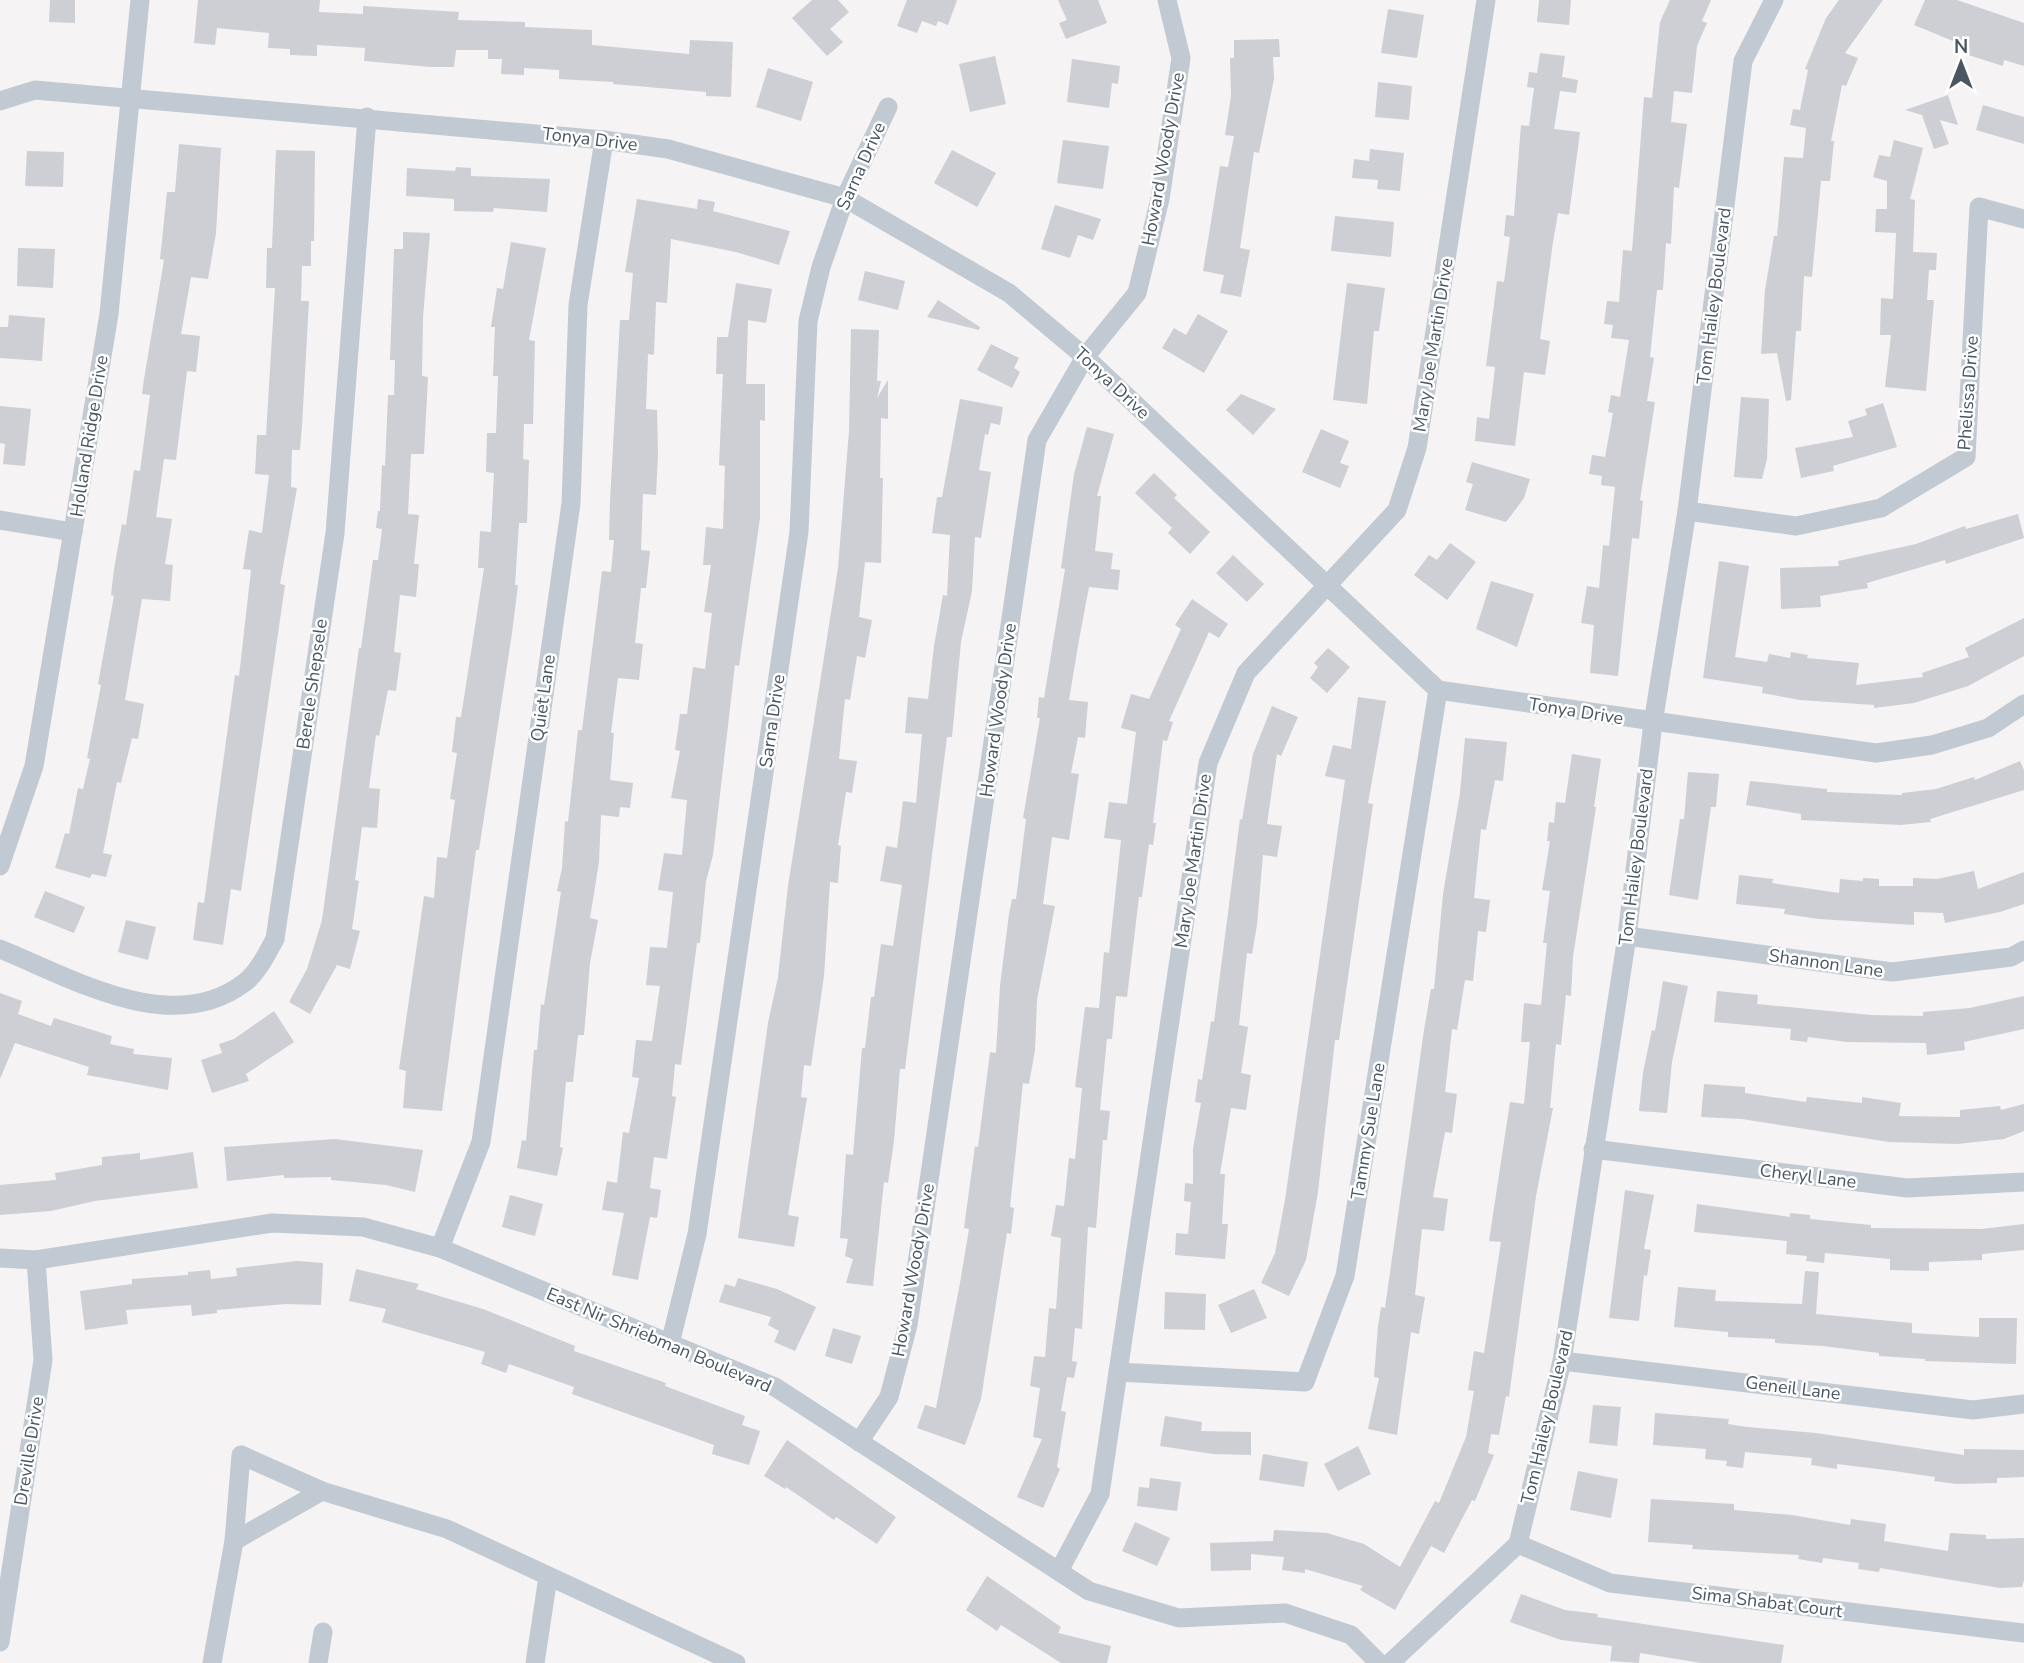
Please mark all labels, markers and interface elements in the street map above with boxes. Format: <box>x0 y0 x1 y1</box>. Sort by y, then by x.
north arrow <box>1926 28 1996 98</box>
text: N <box>1954 34 1968 60</box>
street label: Howard Woody Drive <box>1136 71 1190 247</box>
street label: Sarna Drive <box>831 118 891 214</box>
street label: Tonya Drive <box>541 121 639 157</box>
street label: Tom Hailey Boulevard <box>1691 206 1737 386</box>
street label: Mary Joe Martin Drive <box>1407 256 1459 434</box>
street label: Phelissa Drive <box>1952 335 1984 451</box>
street label: Tonya Drive <box>1069 342 1155 424</box>
street label: Holland Ridge Drive <box>64 353 114 519</box>
street label: Berele Shepsele <box>291 617 333 751</box>
street label: Howard Woody Drive <box>974 622 1022 798</box>
street label: Quiet Lane <box>525 653 561 743</box>
street label: Sarna Drive <box>754 673 790 769</box>
street label: Tonya Drive <box>1527 692 1625 730</box>
street label: Tom Hailey Boulevard <box>1613 767 1659 947</box>
street label: Mary Joe Martin Drive <box>1169 772 1217 950</box>
street label: Shannon Lane <box>1767 943 1885 983</box>
street label: Tammy Sue Lane <box>1345 1061 1391 1201</box>
street label: Cheryl Lane <box>1758 1158 1858 1194</box>
street label: Howard Woody Drive <box>886 1182 940 1358</box>
street label: East Nir Shriebman Boulevard <box>543 1282 775 1398</box>
street label: Tom Hailey Boulevard <box>1515 1328 1579 1506</box>
street label: Geneil Lane <box>1744 1370 1842 1406</box>
street label: Dreville Drive <box>9 1395 49 1507</box>
street label: Sima Shabat Court <box>1690 1581 1844 1623</box>

